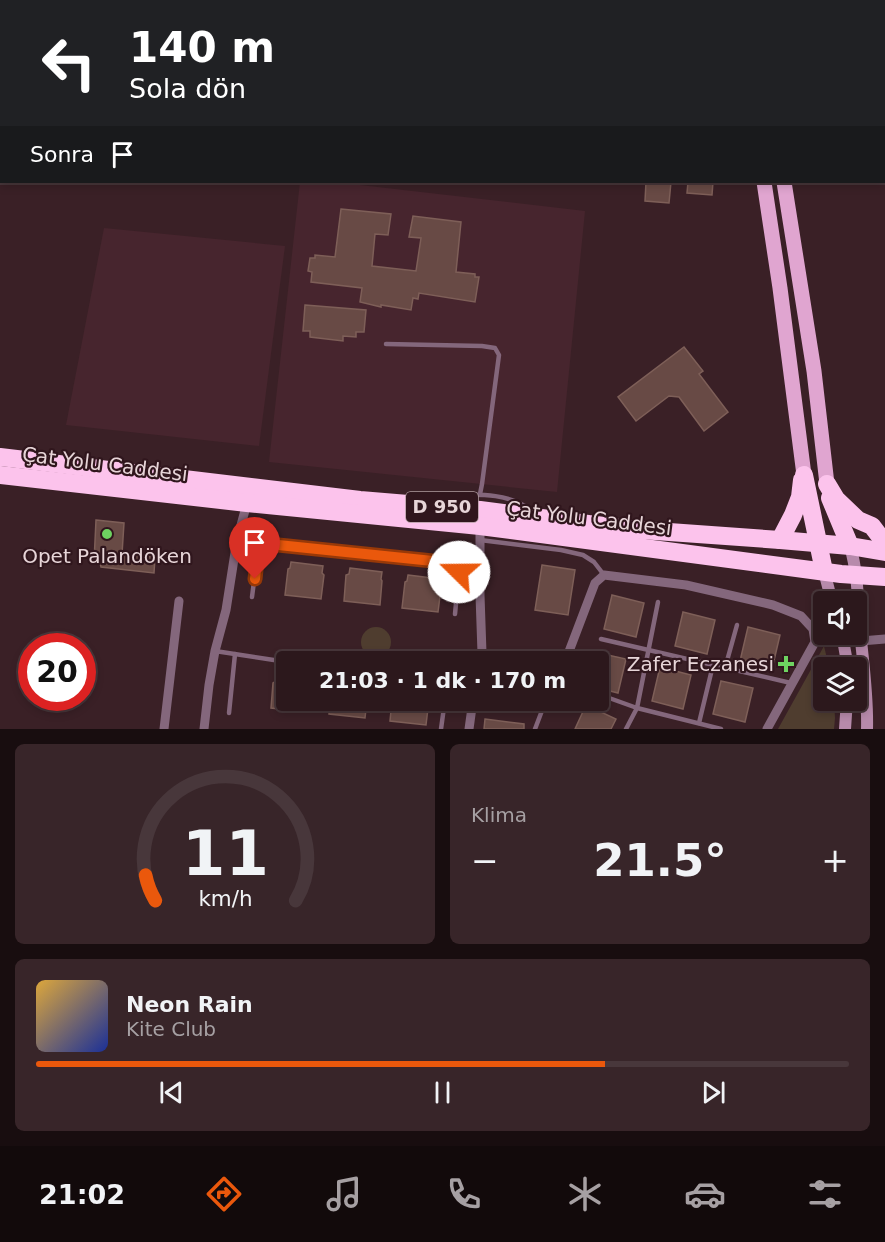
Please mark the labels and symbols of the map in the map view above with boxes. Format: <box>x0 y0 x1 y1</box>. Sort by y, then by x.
street label: Çat Yolu Caddesi <box>21 442 189 486</box>
road number: D 950 <box>406 492 478 522</box>
street label: Çat Yolu Caddesi <box>505 496 673 540</box>
pin <box>229 517 280 579</box>
marker: Opet Palandöken <box>100 527 114 541</box>
position arrow <box>427 540 491 604</box>
place label: Opet Palandöken <box>22 544 192 568</box>
speed limit sign: 20 <box>18 633 96 711</box>
place label: Zafer Eczanesi <box>627 652 774 676</box>
marker: Zafer Eczanesi <box>779 657 793 671</box>

